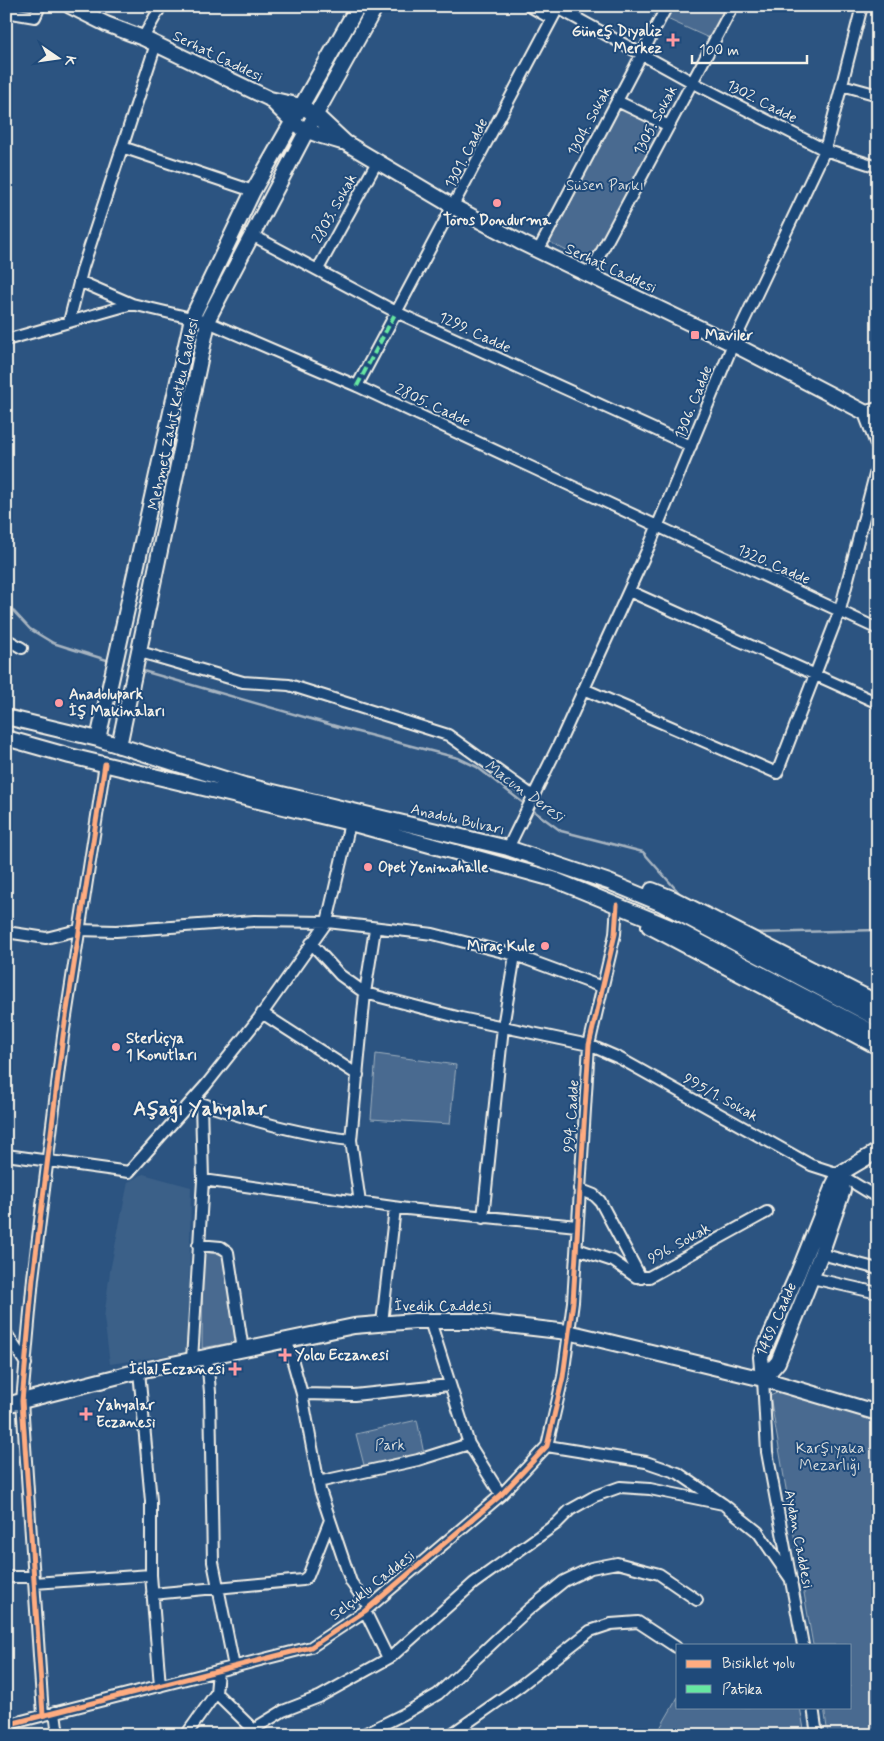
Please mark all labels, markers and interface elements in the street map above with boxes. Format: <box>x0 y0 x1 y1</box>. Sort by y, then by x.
place label: Güneş Diyaliz Merkez <box>572 22 663 59</box>
street label: Serhat Caddesi <box>169 26 266 87</box>
north arrow <box>32 32 82 82</box>
scale bar <box>692 32 806 64</box>
marker: Güneş Diyaliz Merkez <box>666 33 680 47</box>
text: 100 m <box>699 41 739 61</box>
text: K <box>60 54 80 69</box>
street label: 1302. Cadde <box>723 75 801 128</box>
street label: 1305. Sokak <box>629 82 683 159</box>
street label: 1304. Sokak <box>563 83 617 160</box>
street label: 1301. Cadde <box>441 115 493 192</box>
street label: 2803. Sokak <box>308 170 362 247</box>
park label: Süsen Parkı <box>566 176 644 196</box>
marker: Toros Dondurma <box>491 197 503 209</box>
place label: Toros Dondurma <box>443 211 552 231</box>
street label: Serhat Caddesi <box>562 239 659 299</box>
street label: 1299. Cadde <box>435 307 514 358</box>
street label: Mehmet Zahit Kotku Caddesi <box>144 316 204 512</box>
place label: Maviler <box>705 326 754 346</box>
marker: Maviler <box>689 329 701 341</box>
street label: 1306. Cadde <box>670 363 718 442</box>
street label: 2805. Cadde <box>392 380 474 432</box>
street label: 1320. Cadde <box>734 540 814 590</box>
place label: Anadolupark İş Makinaları <box>69 685 165 722</box>
marker: Anadolupark İş Makinaları <box>53 697 65 709</box>
water label: Macun Deresi <box>480 755 569 828</box>
street label: Anadolu Bulvarı <box>409 799 507 841</box>
place label: Opet Yenimahalle <box>378 858 489 878</box>
marker: Opet Yenimahalle <box>362 861 374 873</box>
place label: Miraç Kule <box>467 937 535 957</box>
marker: Miraç Kule <box>539 940 551 952</box>
place label: Sterliçya 1 Konutları <box>126 1029 197 1066</box>
marker: Sterliçya 1 Konutları <box>110 1041 122 1053</box>
street label: 995/1. Sokak <box>679 1069 762 1127</box>
street label: 994. Cadde <box>559 1079 585 1153</box>
district label: Aşağı Yahyalar <box>133 1096 267 1123</box>
street label: 996. Sokak <box>645 1219 714 1269</box>
street label: 1489. Cadde <box>752 1279 802 1360</box>
street label: İvedik Caddesi <box>394 1297 492 1317</box>
place label: Yolcu Eczanesi <box>295 1346 389 1366</box>
marker: Yolcu Eczanesi <box>279 1349 291 1361</box>
place label: İclal Eczanesi <box>129 1360 225 1380</box>
marker: İclal Eczanesi <box>229 1363 241 1375</box>
place label: Yahyalar Eczanesi <box>96 1396 156 1433</box>
marker: Yahyalar Eczanesi <box>80 1408 92 1420</box>
park label: Park <box>375 1436 405 1456</box>
park label: Karşıyaka Mezarlığı <box>796 1439 864 1476</box>
street label: Aydan Caddesi <box>779 1488 817 1590</box>
street label: Selçuklu Caddesi <box>326 1546 419 1625</box>
legend <box>676 1644 852 1708</box>
text: Bisiklet yolu <box>722 1654 795 1674</box>
text: Patika <box>722 1680 763 1700</box>

